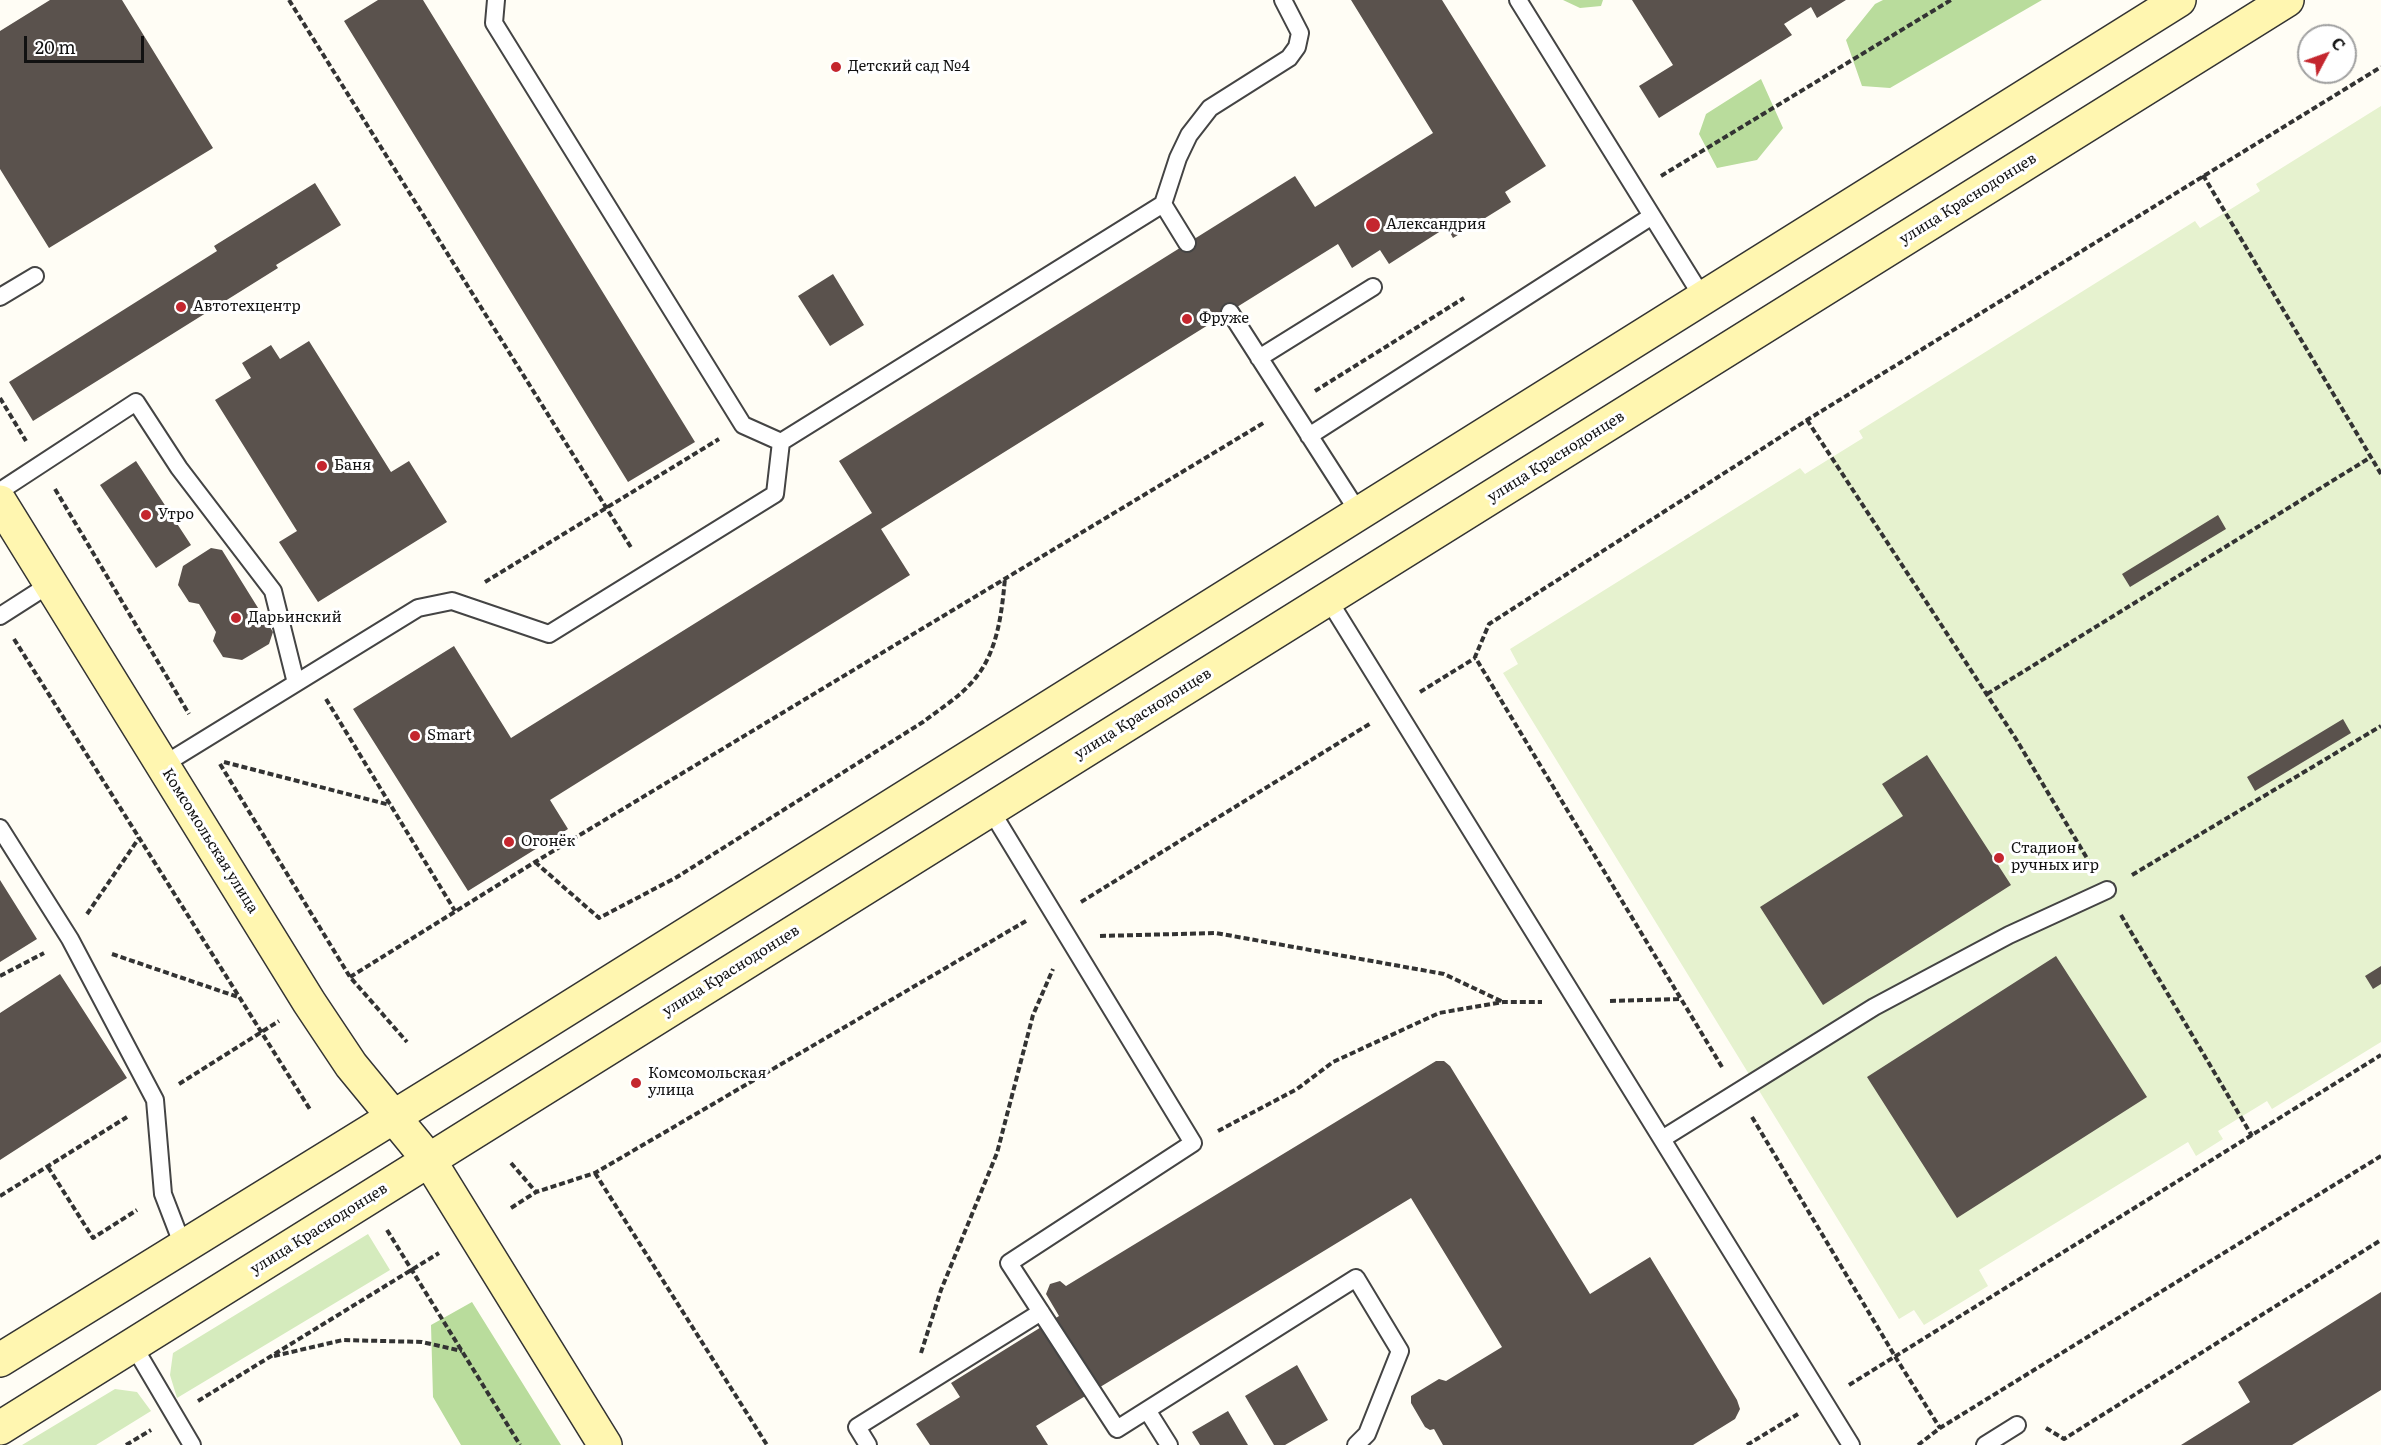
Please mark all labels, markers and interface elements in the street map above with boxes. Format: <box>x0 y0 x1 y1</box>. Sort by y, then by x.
scale bar <box>27 24 147 62</box>
north arrow <box>2297 24 2357 84</box>
text: С <box>2326 31 2352 56</box>
text: 20 m <box>35 33 76 60</box>
place label: Детский сад №4 <box>848 58 970 76</box>
marker: Детский сад №4 <box>829 60 843 74</box>
street label: улица Краснодонцев <box>1896 150 2040 248</box>
marker: Александрия <box>1364 216 1382 234</box>
place label: Александрия <box>1386 216 1486 234</box>
place label: Автотехцентр <box>193 298 301 316</box>
marker: Автотехцентр <box>174 300 188 314</box>
place label: Фруже <box>1199 310 1249 328</box>
marker: Фруже <box>1180 312 1194 326</box>
street label: улица Краснодонцев <box>1484 408 1628 506</box>
place label: Баня <box>334 457 371 475</box>
marker: Баня <box>315 459 329 473</box>
place label: Утро <box>158 506 194 524</box>
marker: Утро <box>139 508 153 522</box>
place label: Дарьинский <box>248 609 342 627</box>
marker: Дарьинский <box>229 611 243 625</box>
street label: улица Краснодонцев <box>1071 665 1215 763</box>
place label: Smart <box>427 727 472 745</box>
marker: Smart <box>408 729 422 743</box>
street label: Комсомольская улица <box>158 765 262 917</box>
place label: Огонёк <box>521 833 575 851</box>
marker: Огонёк <box>502 835 516 849</box>
place label: Стадион ручных игр <box>2011 840 2099 875</box>
marker: Стадион ручных игр <box>1992 851 2006 865</box>
street label: улица Краснодонцев <box>659 922 803 1020</box>
place label: Комсомольская улица <box>648 1065 766 1100</box>
marker: Комсомольская улица <box>629 1076 643 1090</box>
street label: улица Краснодонцев <box>247 1180 391 1278</box>

